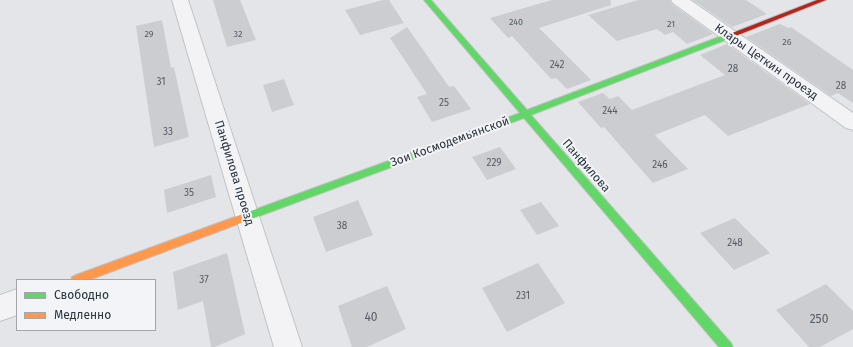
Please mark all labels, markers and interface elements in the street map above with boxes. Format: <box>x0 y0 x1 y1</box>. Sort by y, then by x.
house number: 240 <box>509 17 523 27</box>
house number: 21 <box>667 19 675 29</box>
street label: Клары Цеткин проезд <box>711 21 821 103</box>
house number: 29 <box>144 29 154 39</box>
house number: 32 <box>234 29 242 39</box>
house number: 26 <box>782 37 792 47</box>
house number: 242 <box>550 59 564 71</box>
house number: 28 <box>728 63 738 75</box>
house number: 31 <box>156 76 166 88</box>
house number: 28 <box>836 80 846 92</box>
house number: 25 <box>439 97 449 109</box>
house number: 244 <box>602 105 618 117</box>
street label: Зои Космодемьянской <box>389 114 511 170</box>
street label: Панфилова проезд <box>211 119 257 227</box>
house number: 33 <box>163 126 173 138</box>
street label: Панфилова <box>559 136 613 196</box>
house number: 229 <box>486 157 502 169</box>
house number: 246 <box>652 159 668 171</box>
house number: 35 <box>184 187 194 199</box>
house number: 38 <box>337 220 347 232</box>
house number: 248 <box>727 237 743 249</box>
house number: 37 <box>199 274 209 286</box>
legend <box>16 279 156 331</box>
text: Свободно <box>54 288 109 302</box>
house number: 231 <box>516 290 530 302</box>
text: Медленно <box>54 308 111 322</box>
house number: 40 <box>364 311 378 325</box>
house number: 250 <box>810 313 828 327</box>

